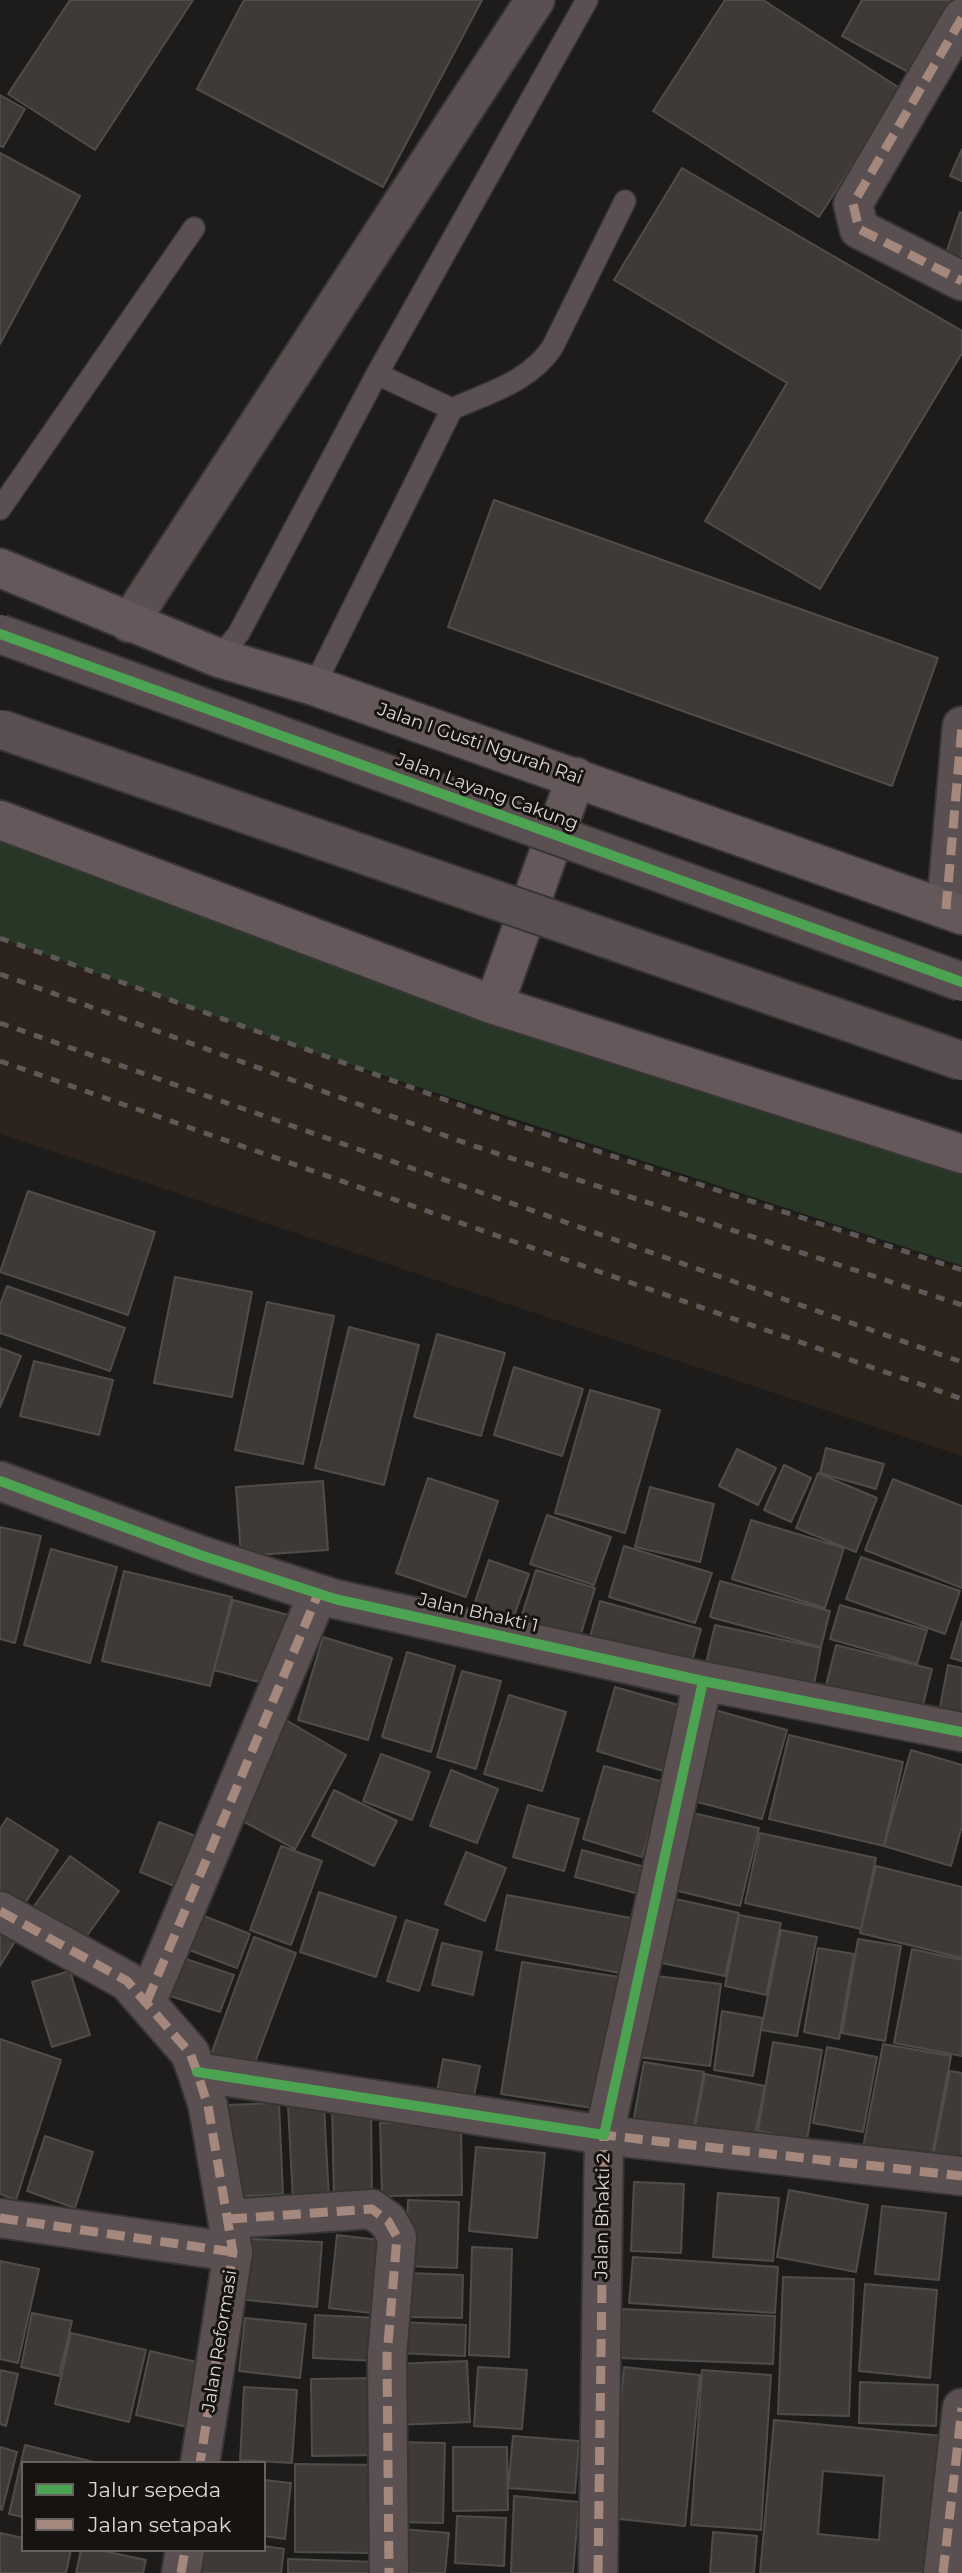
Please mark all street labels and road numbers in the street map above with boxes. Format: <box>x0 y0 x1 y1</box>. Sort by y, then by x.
street label: Jalan I Gusti Ngurah Rai <box>375 699 585 789</box>
street label: Jalan Layang Cakung <box>393 749 581 835</box>
street label: Jalan Bhakti 1 <box>416 1589 540 1637</box>
street label: Jalan Bhakti 2 <box>591 2153 615 2279</box>
street label: Jalan Reformasi <box>198 2268 242 2414</box>

